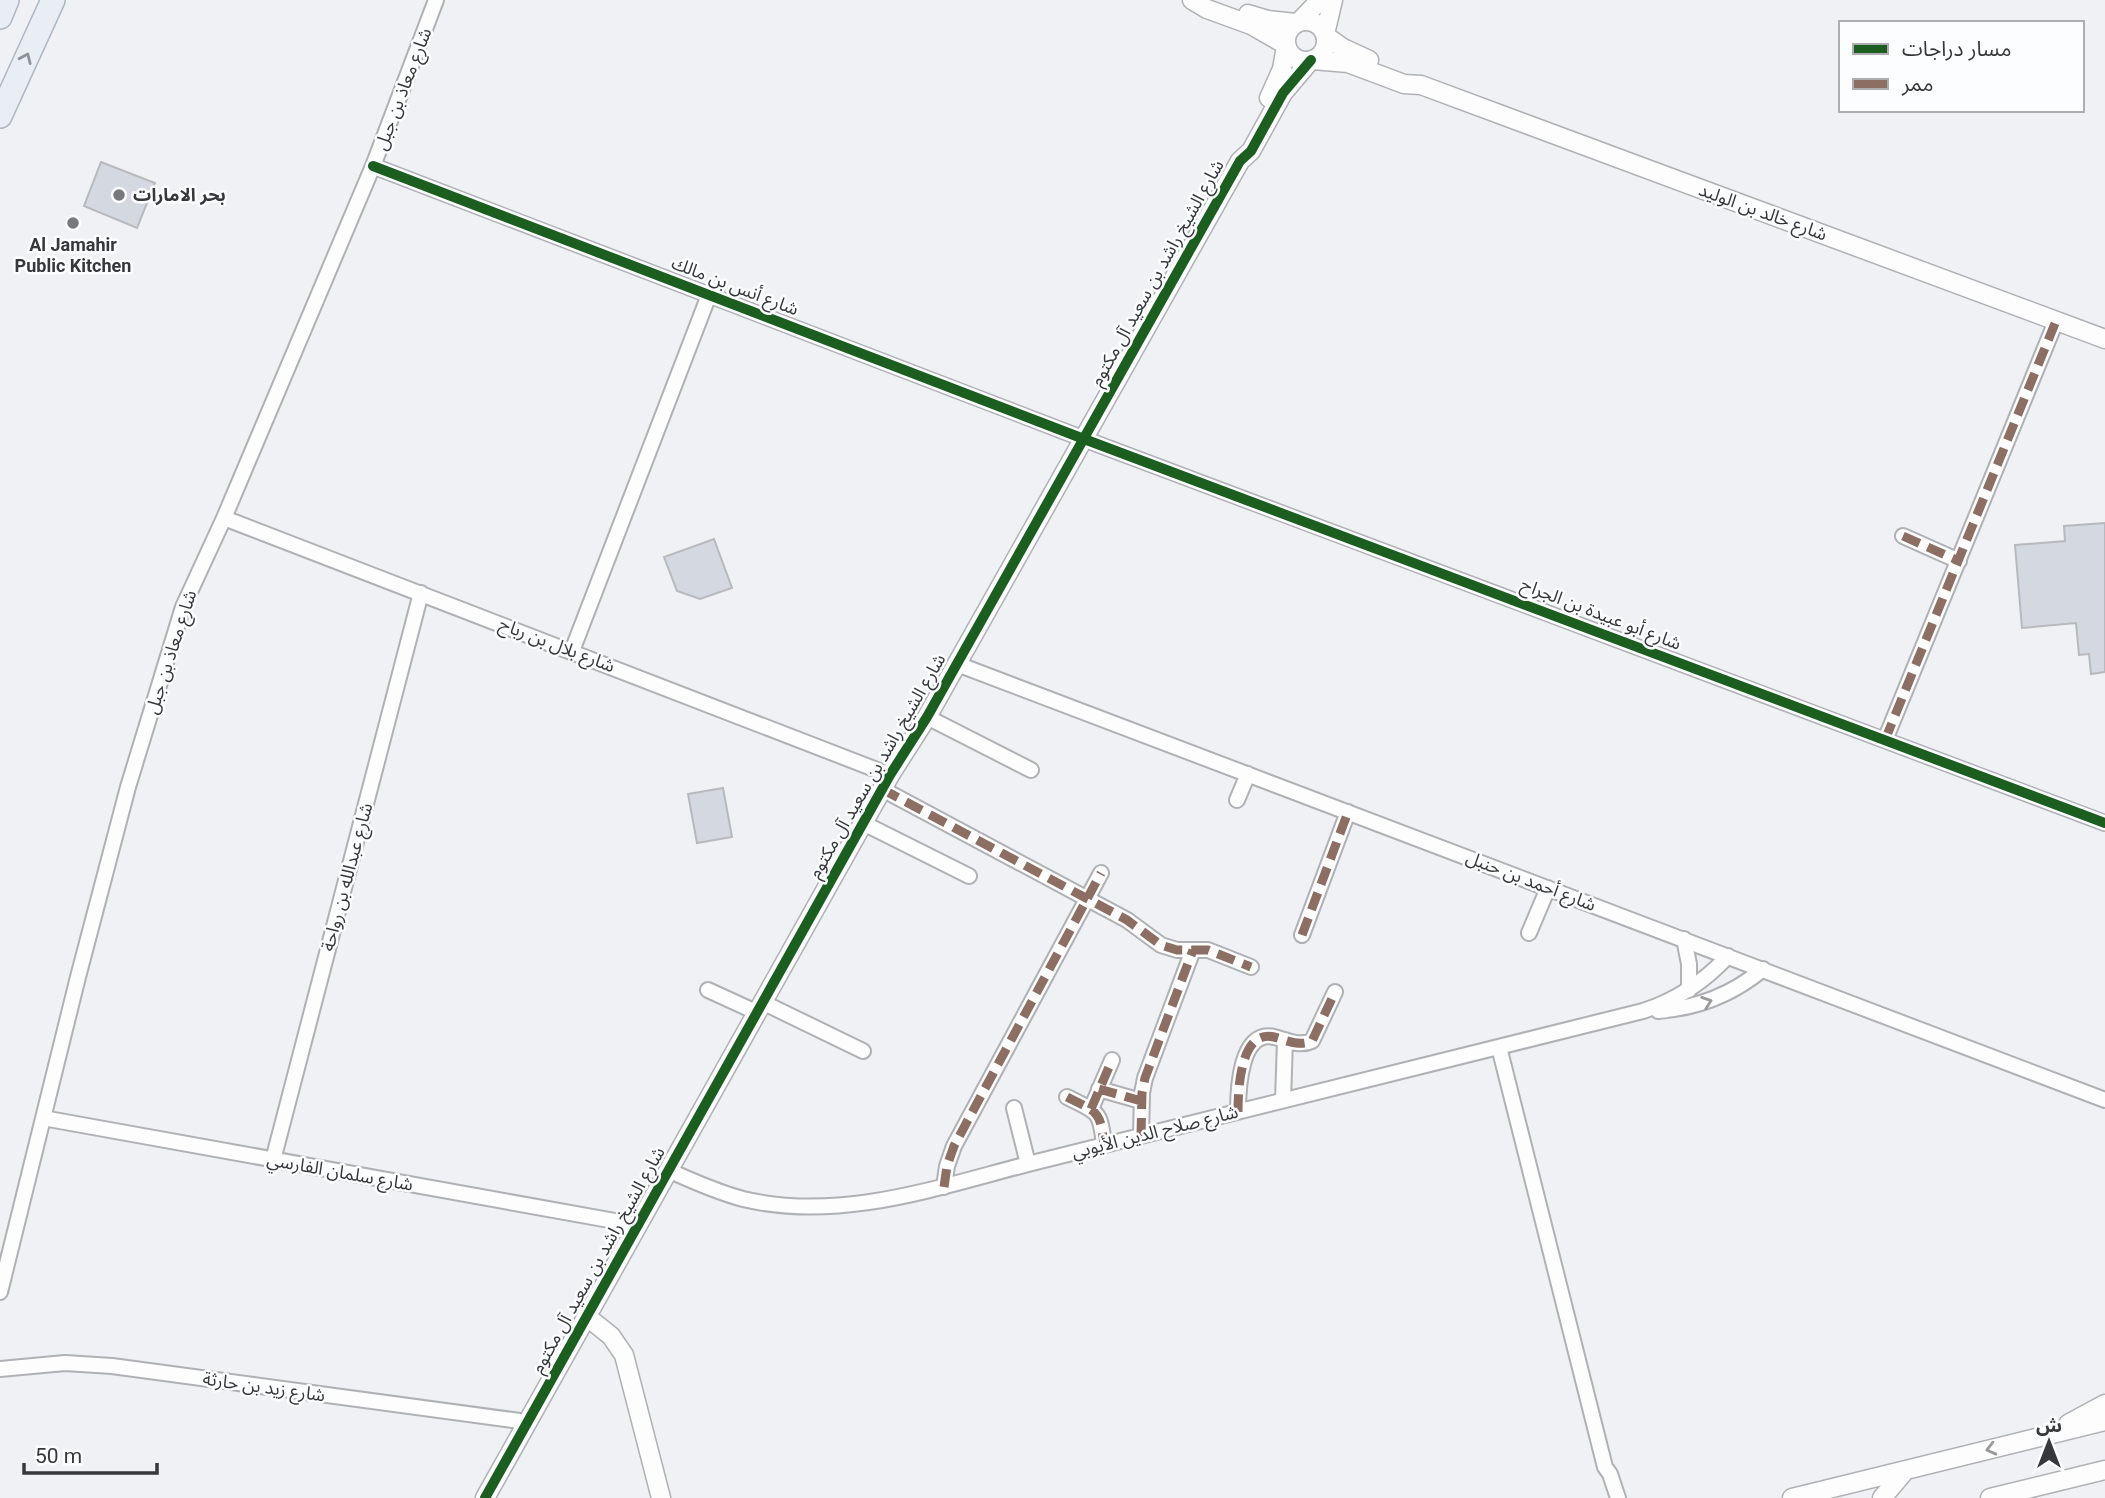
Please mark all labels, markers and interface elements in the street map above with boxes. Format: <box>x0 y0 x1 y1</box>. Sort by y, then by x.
legend <box>1839 21 2084 112</box>
street label: شارع معاذ بن جبل <box>370 25 439 154</box>
text: مسار دراجات <box>1902 37 2011 61</box>
one-way arrow <box>18 53 32 65</box>
text: ممر <box>1901 72 1933 96</box>
street label: شارع الشيخ راشد بن سعيد آل مكتوم <box>1085 156 1231 392</box>
street label: شارع خالد بن الوليد <box>1695 179 1830 248</box>
place label: بحر الامارات <box>133 184 226 206</box>
marker: بحر الامارات <box>111 187 127 203</box>
marker: Al Jamahir Public Kitchen <box>65 215 81 231</box>
place label: Al Jamahir Public Kitchen <box>15 234 131 276</box>
street label: شارع أنس بن مالك <box>667 251 802 323</box>
street label: شارع أبو عبيدة بن الجراح <box>1517 573 1684 658</box>
street label: شارع معاذ بن جبل <box>141 587 204 718</box>
street label: شارع بلال بن رباح <box>495 613 618 680</box>
street label: شارع الشيخ راشد بن سعيد آل مكتوم <box>804 650 953 884</box>
street label: شارع عبدالله بن رواحة <box>317 800 380 954</box>
street label: شارع أحمد بن حنبل <box>1462 846 1599 919</box>
one-way arrow <box>1700 996 1712 1010</box>
street label: شارع صلاح الدين الأيوبي <box>1069 1101 1241 1166</box>
street label: شارع الشيخ راشد بن سعيد آل مكتوم <box>526 1143 672 1379</box>
street label: شارع سلمان الفارسي <box>265 1148 415 1199</box>
street label: شارع زيد بن حارثة <box>201 1368 327 1409</box>
north arrow <box>2014 1407 2084 1477</box>
text: ش <box>2036 1414 2062 1437</box>
scale bar <box>24 1432 158 1476</box>
one-way arrow <box>1985 1441 1997 1455</box>
text: 50 m <box>35 1444 82 1468</box>

